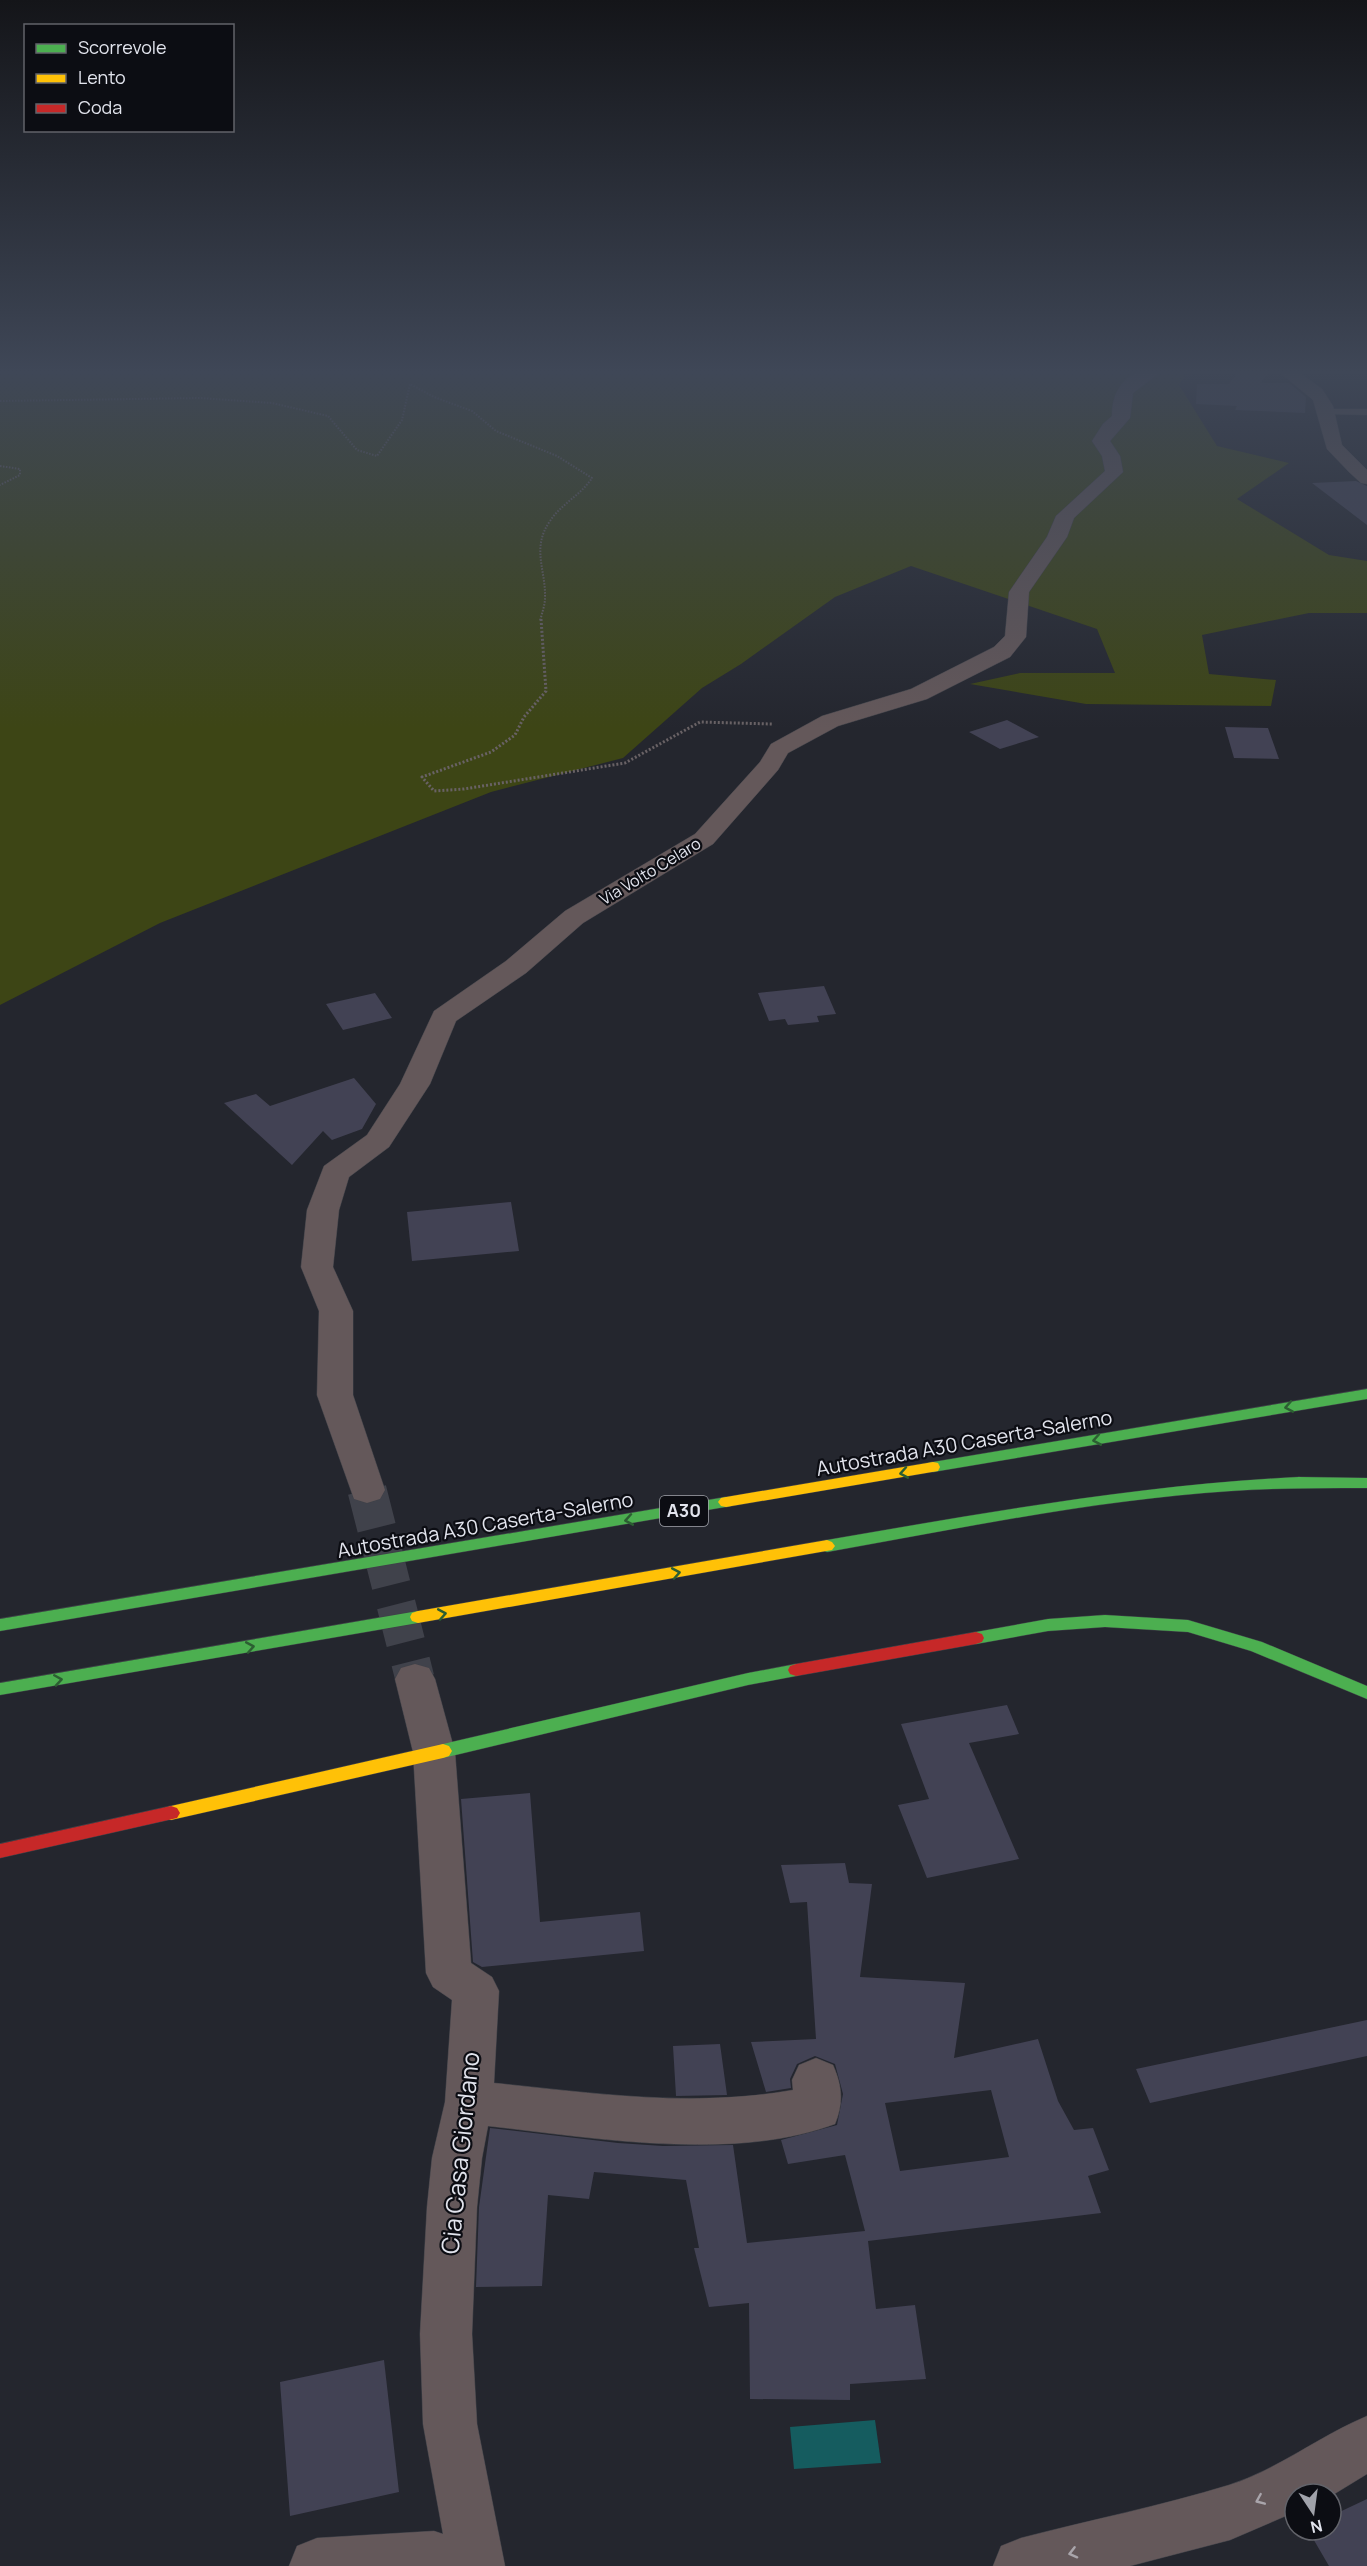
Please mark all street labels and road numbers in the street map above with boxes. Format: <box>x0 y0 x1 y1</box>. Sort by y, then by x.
street label: Via Volto Celaro <box>595 832 705 910</box>
street label: Autostrada A30 Caserta-Salerno <box>814 1403 1114 1482</box>
street label: Autostrada A30 Caserta-Salerno <box>335 1485 635 1564</box>
road number: A30 <box>660 1496 708 1526</box>
street label: Cia Casa Giordano <box>432 2050 487 2256</box>

